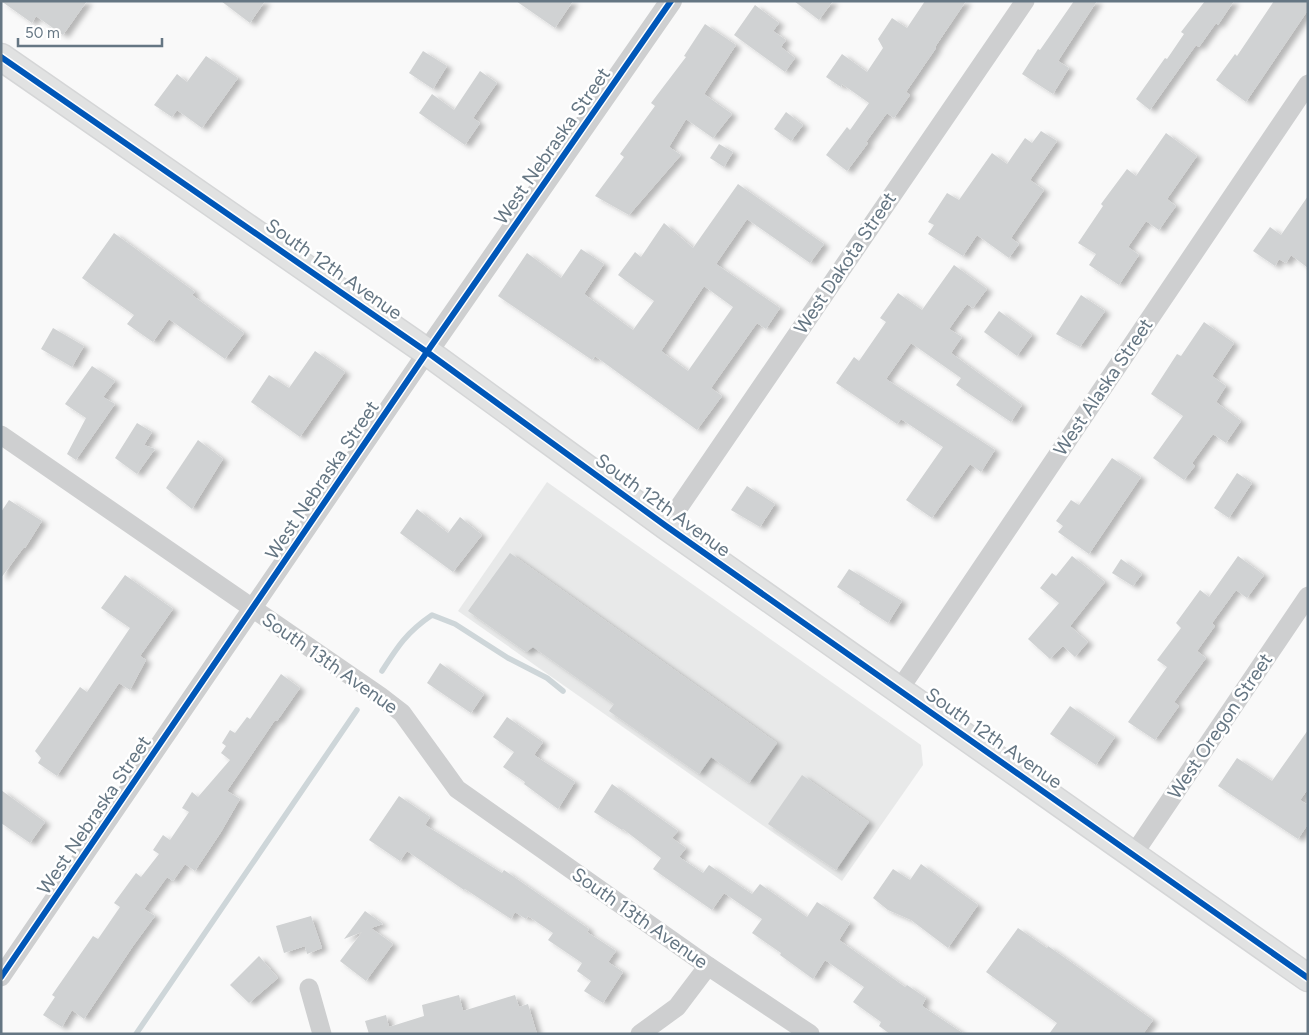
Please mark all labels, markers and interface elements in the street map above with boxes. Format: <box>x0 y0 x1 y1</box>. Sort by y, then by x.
scale bar <box>18 15 161 47</box>
text: 50 m <box>25 24 60 42</box>
street label: West Nebraska Street <box>489 63 615 229</box>
street label: West Dakota Street <box>789 188 901 338</box>
street label: South 12th Avenue <box>261 213 407 325</box>
street label: West Alaska Street <box>1049 314 1157 460</box>
street label: West Nebraska Street <box>260 396 384 564</box>
street label: South 12th Avenue <box>591 448 735 562</box>
street label: South 13th Avenue <box>258 607 402 719</box>
street label: West Oregon Street <box>1163 649 1277 803</box>
street label: South 12th Avenue <box>921 682 1067 794</box>
street label: West Nebraska Street <box>32 731 156 899</box>
street label: South 13th Avenue <box>568 862 712 974</box>

